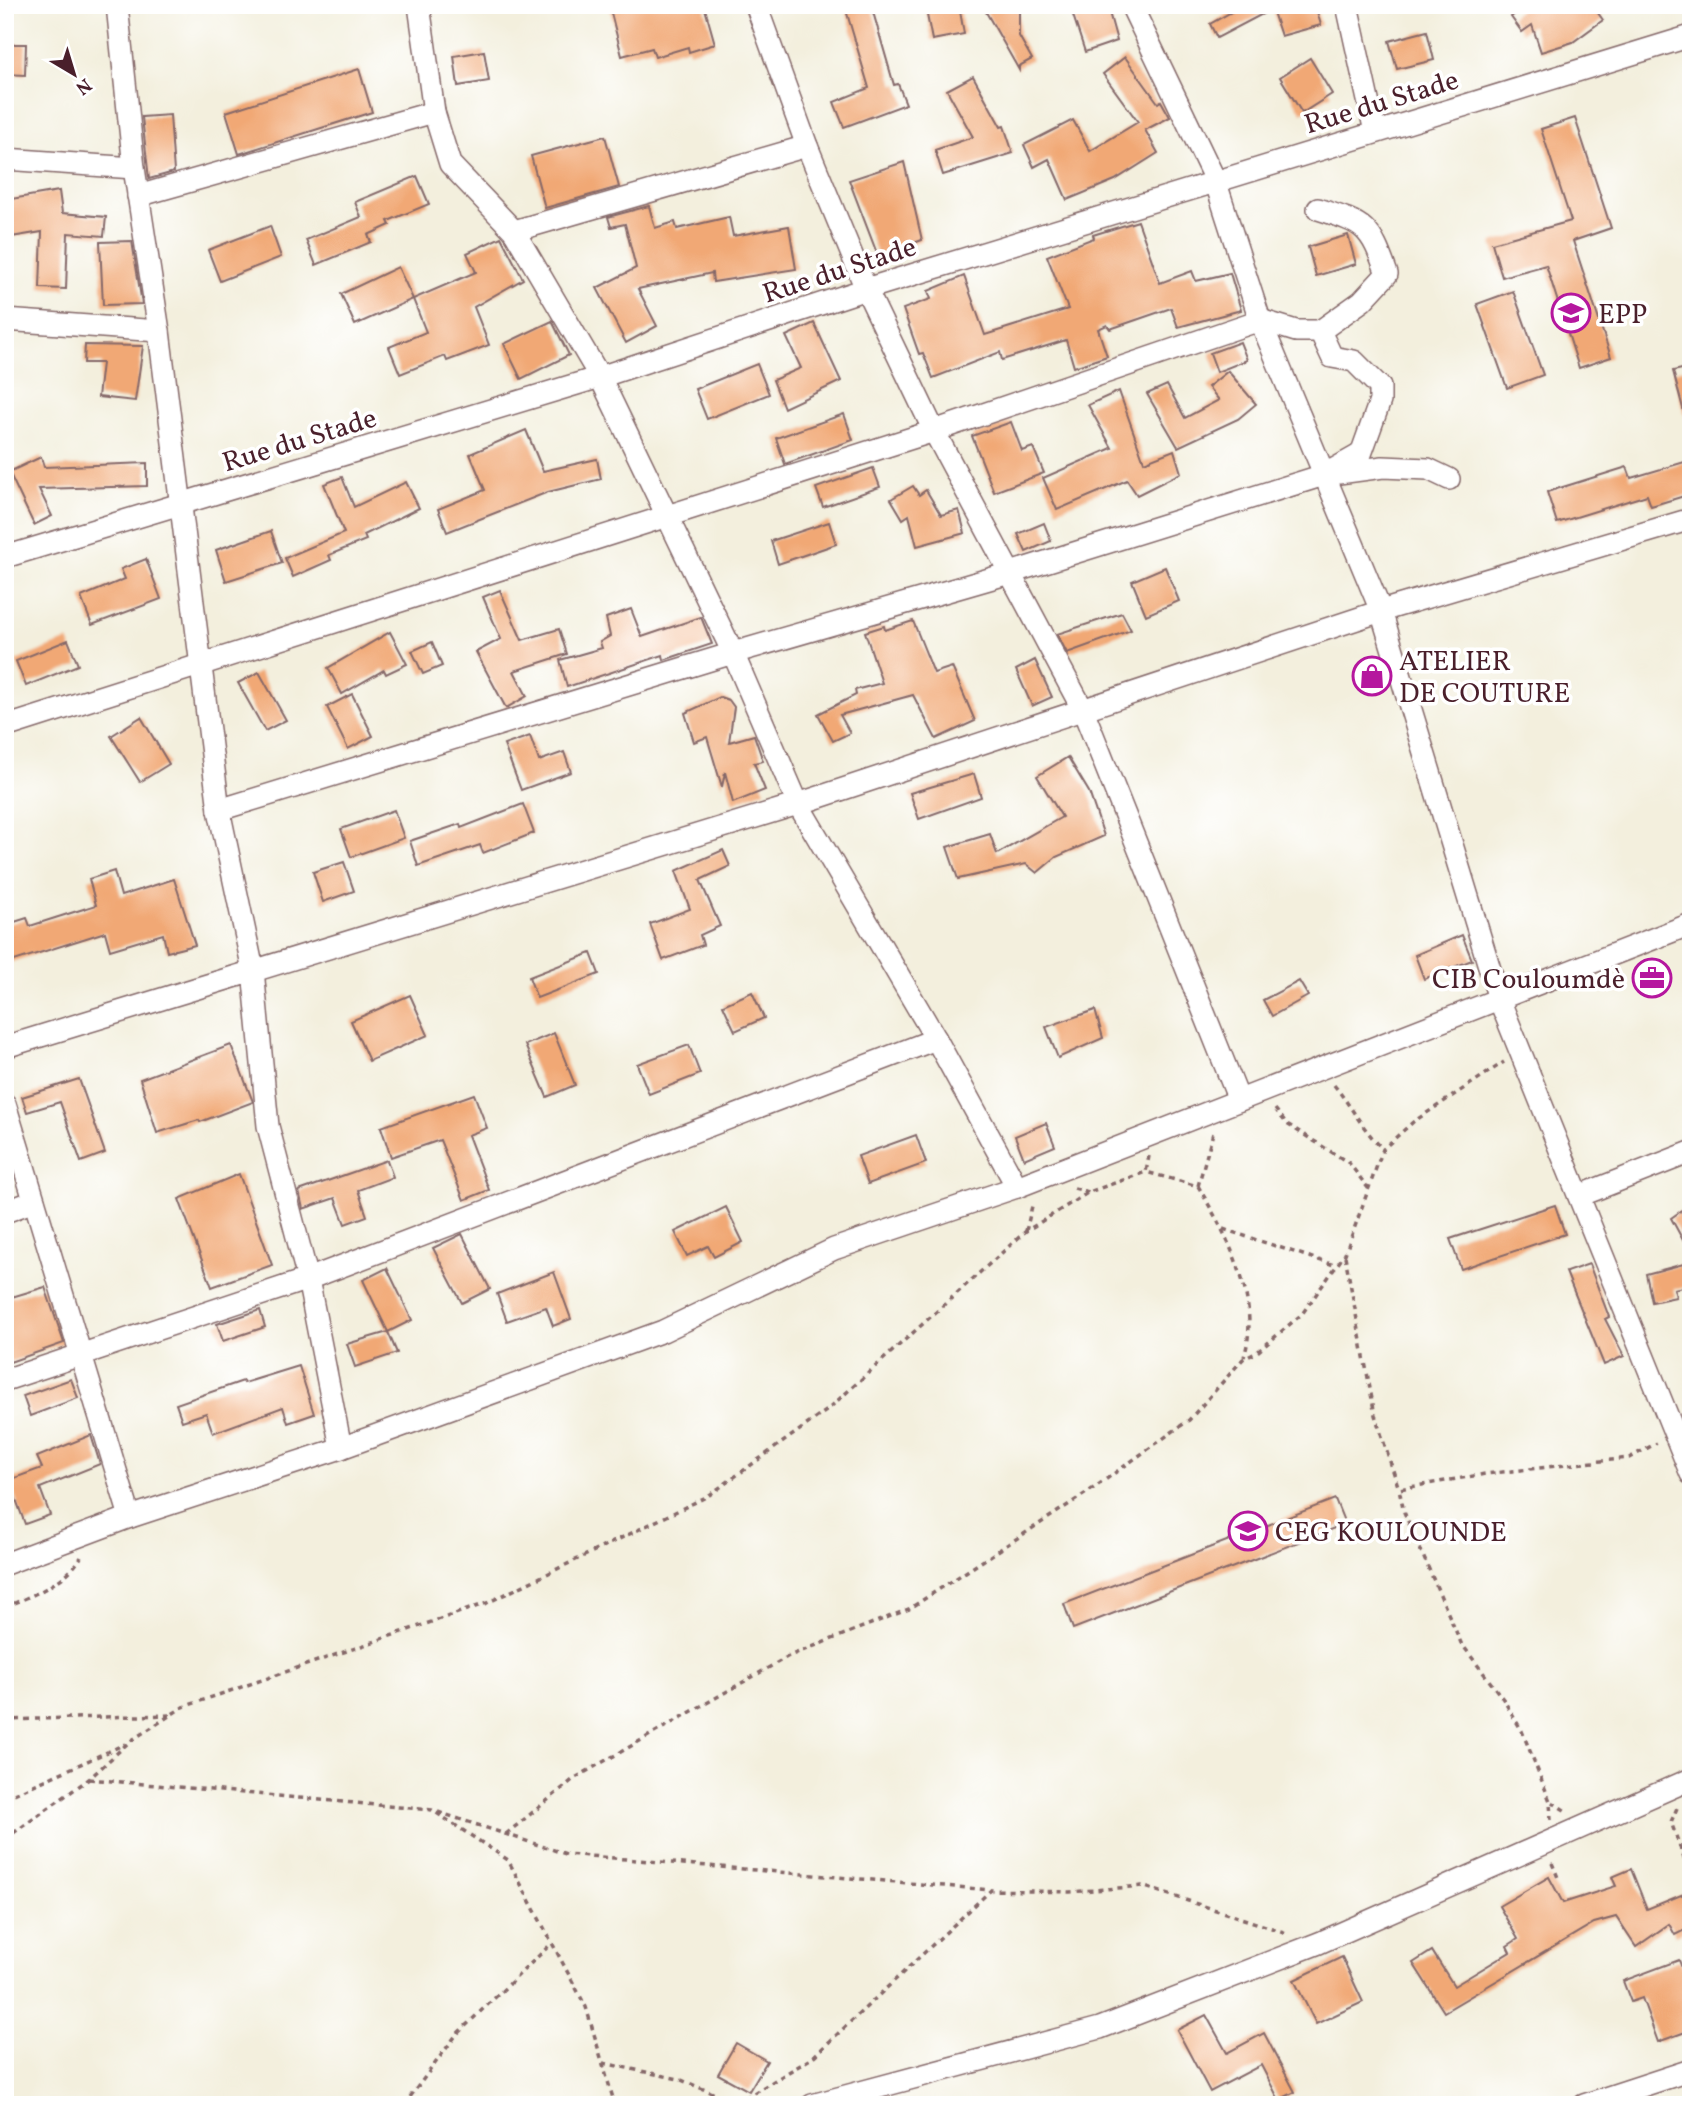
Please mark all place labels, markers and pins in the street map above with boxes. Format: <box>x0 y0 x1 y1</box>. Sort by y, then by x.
school or university icon: EPP <box>1550 292 1592 334</box>
place label: EPP <box>1598 296 1647 335</box>
place label: ATELIER DE COUTURE <box>1399 643 1570 714</box>
shop icon: ATELIER DE COUTURE <box>1351 655 1393 697</box>
office icon: CIB Couloumdè <box>1631 957 1673 999</box>
place label: CIB Couloumdè <box>1432 961 1625 1000</box>
school or university icon: CEG KOULOUNDE <box>1227 1510 1269 1552</box>
place label: CEG KOULOUNDE <box>1275 1514 1507 1553</box>

